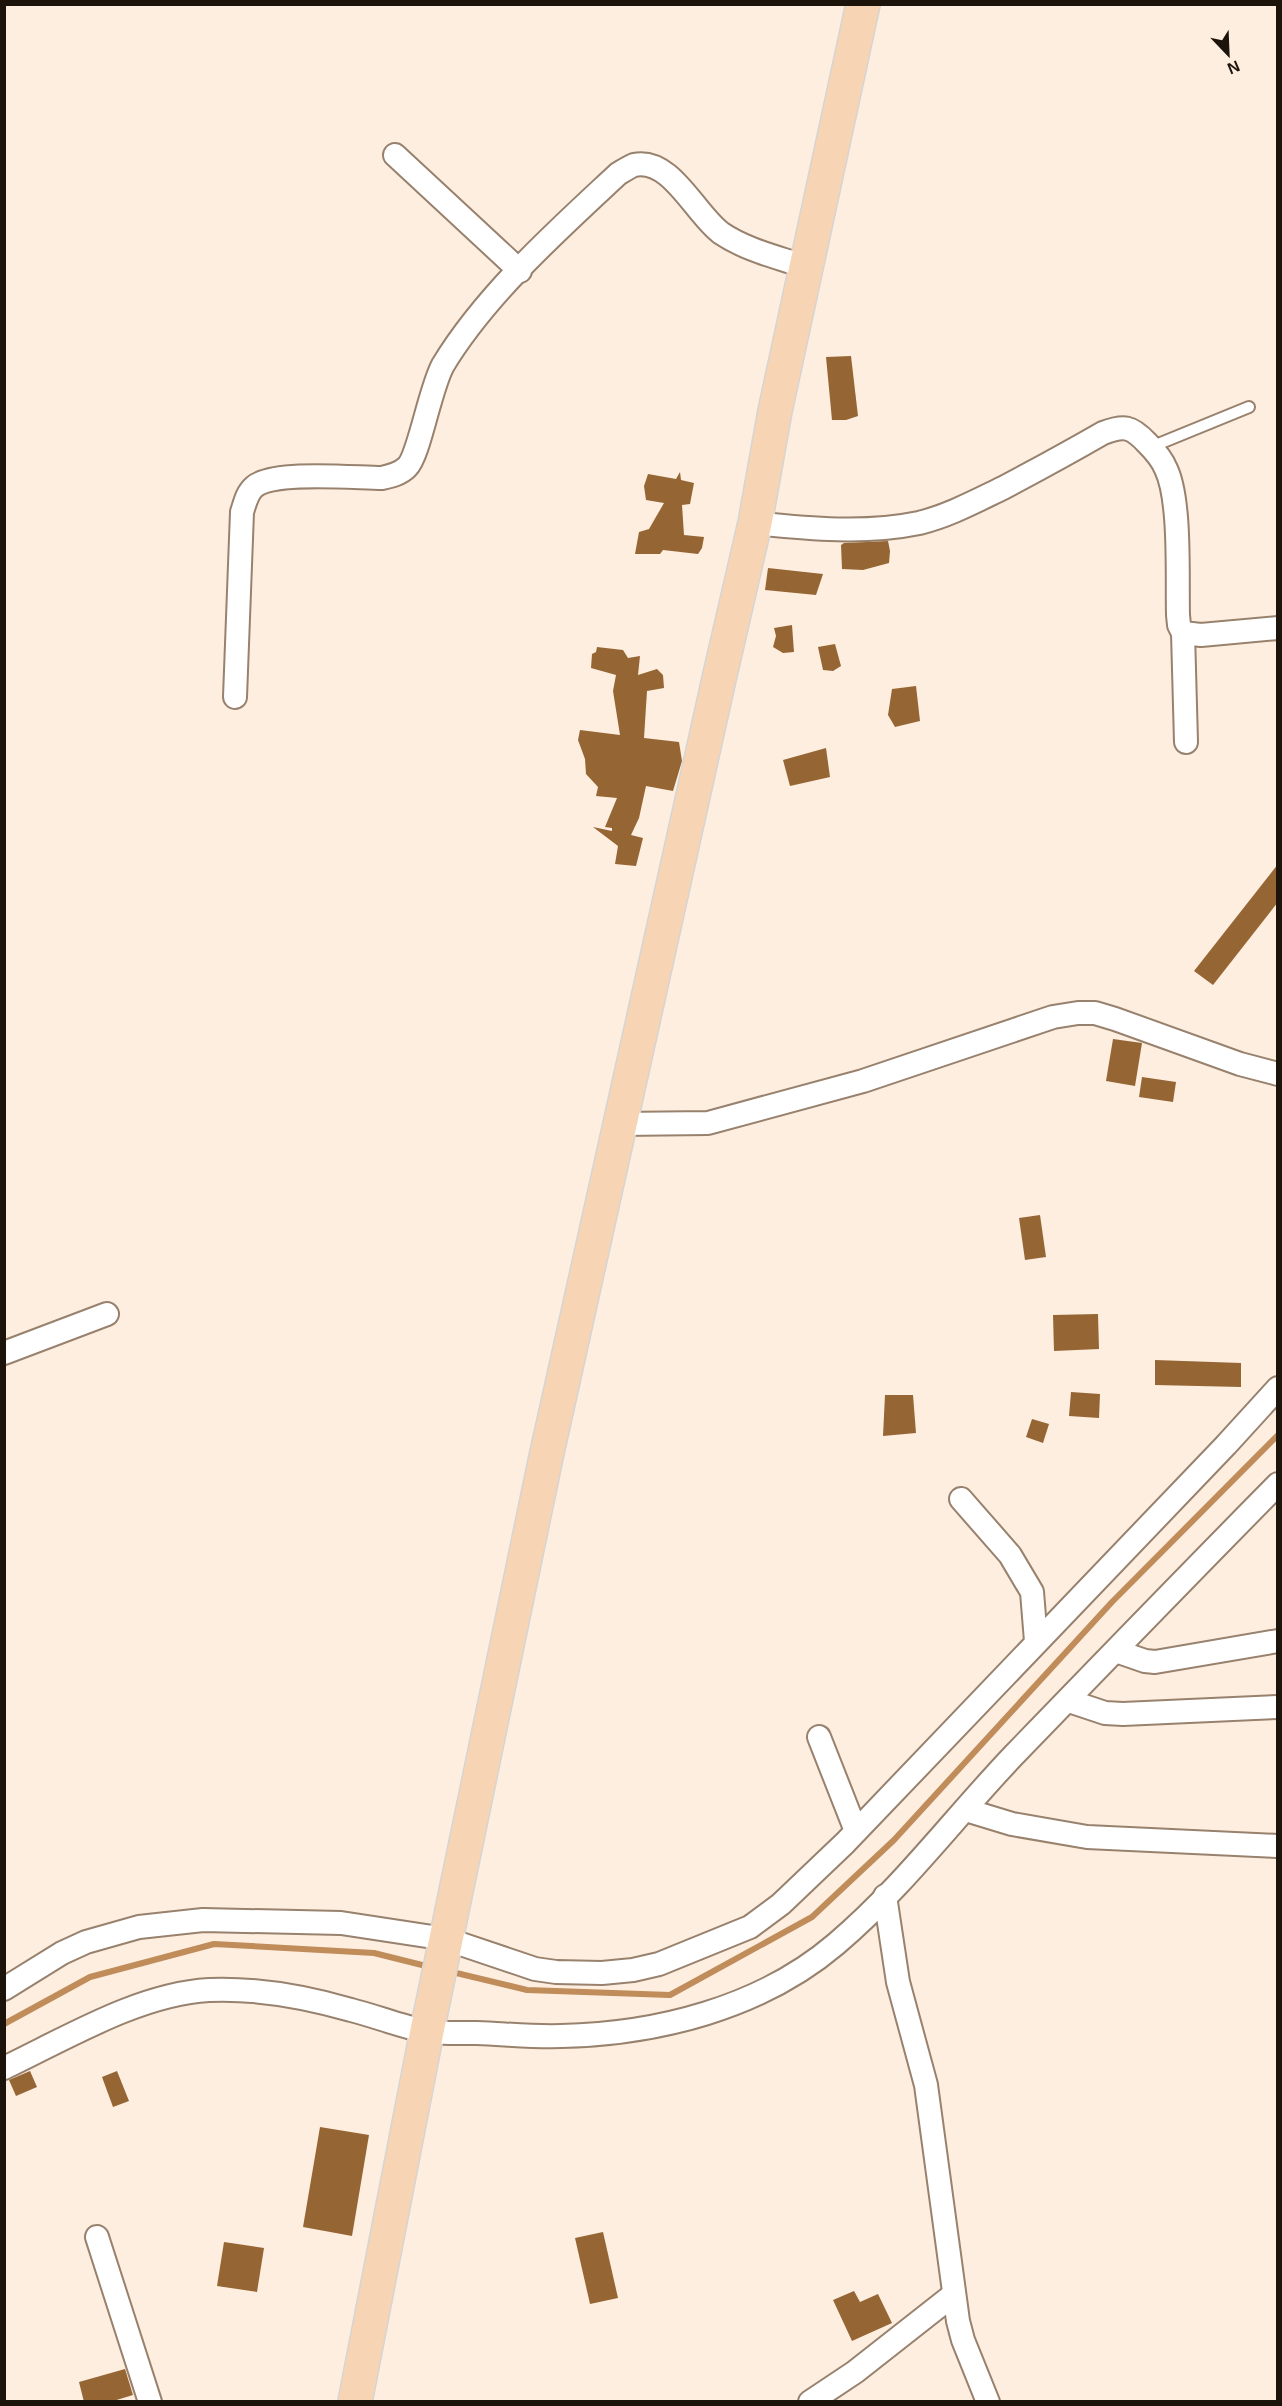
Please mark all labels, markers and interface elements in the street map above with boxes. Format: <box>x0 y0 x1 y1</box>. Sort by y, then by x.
north arrow <box>1198 24 1258 84</box>
text: N <box>1225 57 1242 77</box>

